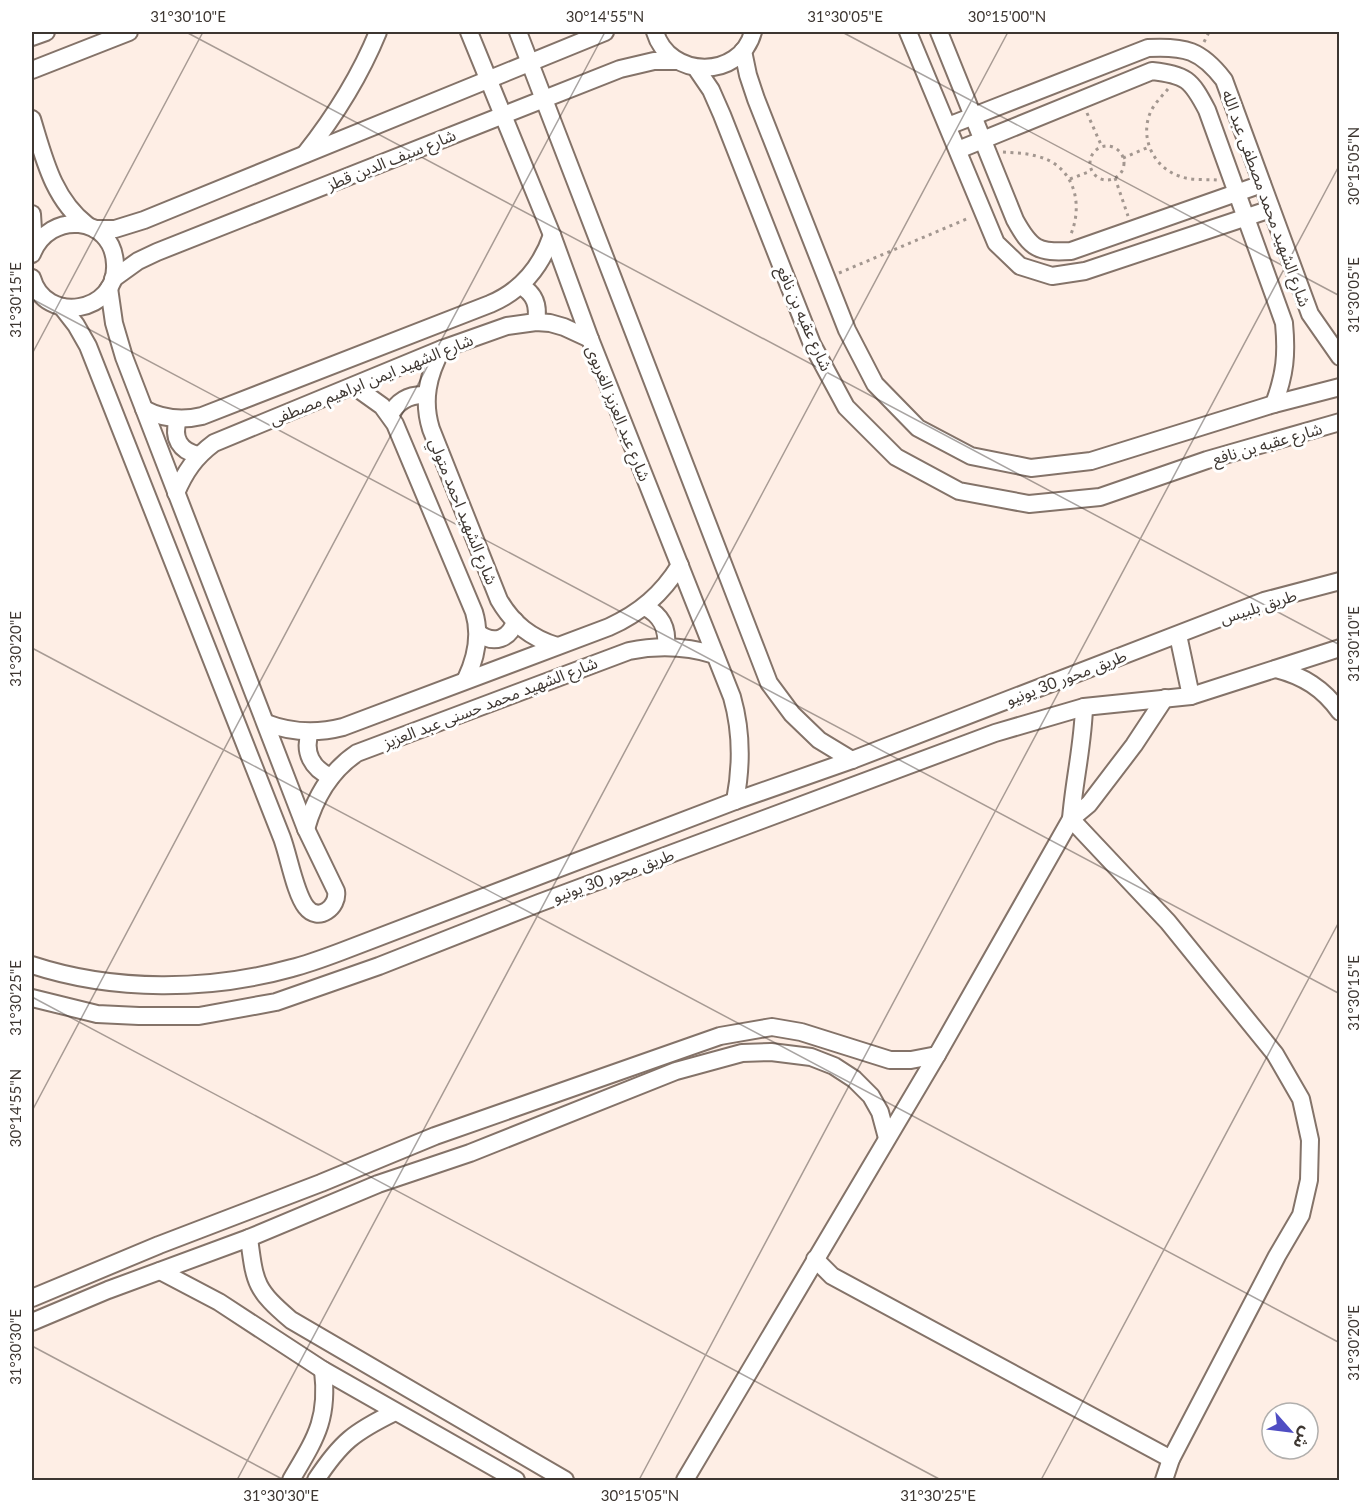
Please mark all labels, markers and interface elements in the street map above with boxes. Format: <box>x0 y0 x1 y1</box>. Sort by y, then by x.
text: 31°30'10"E <box>150 7 226 25</box>
text: 30°14'55"N <box>566 7 644 25</box>
text: 31°30'05"E <box>807 7 883 25</box>
text: 30°15'00"N <box>968 7 1046 25</box>
street label: شارع الشهيد محمد مصطفى عبد الله <box>1215 87 1315 310</box>
street label: شارع سيف الدين قطز <box>323 124 460 198</box>
text: 30°15'05"N <box>1344 127 1362 205</box>
text: 31°30'05"E <box>1344 257 1362 333</box>
text: 31°30'15"E <box>6 262 24 338</box>
street label: شارع عقبه بن نافع <box>770 262 837 375</box>
street label: شارع الشهيد ايمن ابراهيم مصطفى <box>266 329 477 432</box>
street label: شارع عبد العزيز الغربوى <box>579 342 655 485</box>
street label: شارع عقبه بن نافع <box>1210 418 1325 472</box>
street label: شارع الشهيد احمد متولي <box>422 435 502 589</box>
street label: طريق بلبيس <box>1217 585 1299 629</box>
text: 31°30'10"E <box>1344 606 1362 682</box>
text: 31°30'20"E <box>6 611 24 687</box>
street label: طريق محور 30 يونيو <box>1003 645 1130 711</box>
street label: شارع الشهيد محمد حسنى عبد العزيز <box>379 652 601 756</box>
street label: طريق محور 30 يونيو <box>550 844 677 908</box>
text: 31°30'15"E <box>1344 955 1362 1031</box>
text: 31°30'25"E <box>6 960 24 1036</box>
text: 30°14'55"N <box>6 1069 24 1147</box>
text: 31°30'20"E <box>1344 1305 1362 1381</box>
text: 31°30'30"E <box>6 1309 24 1385</box>
north arrow <box>1260 1401 1320 1461</box>
text: ش <box>1289 1424 1317 1452</box>
text: 31°30'30"E <box>243 1486 319 1504</box>
text: 30°15'05"N <box>601 1486 679 1504</box>
text: 31°30'25"E <box>900 1486 976 1504</box>

